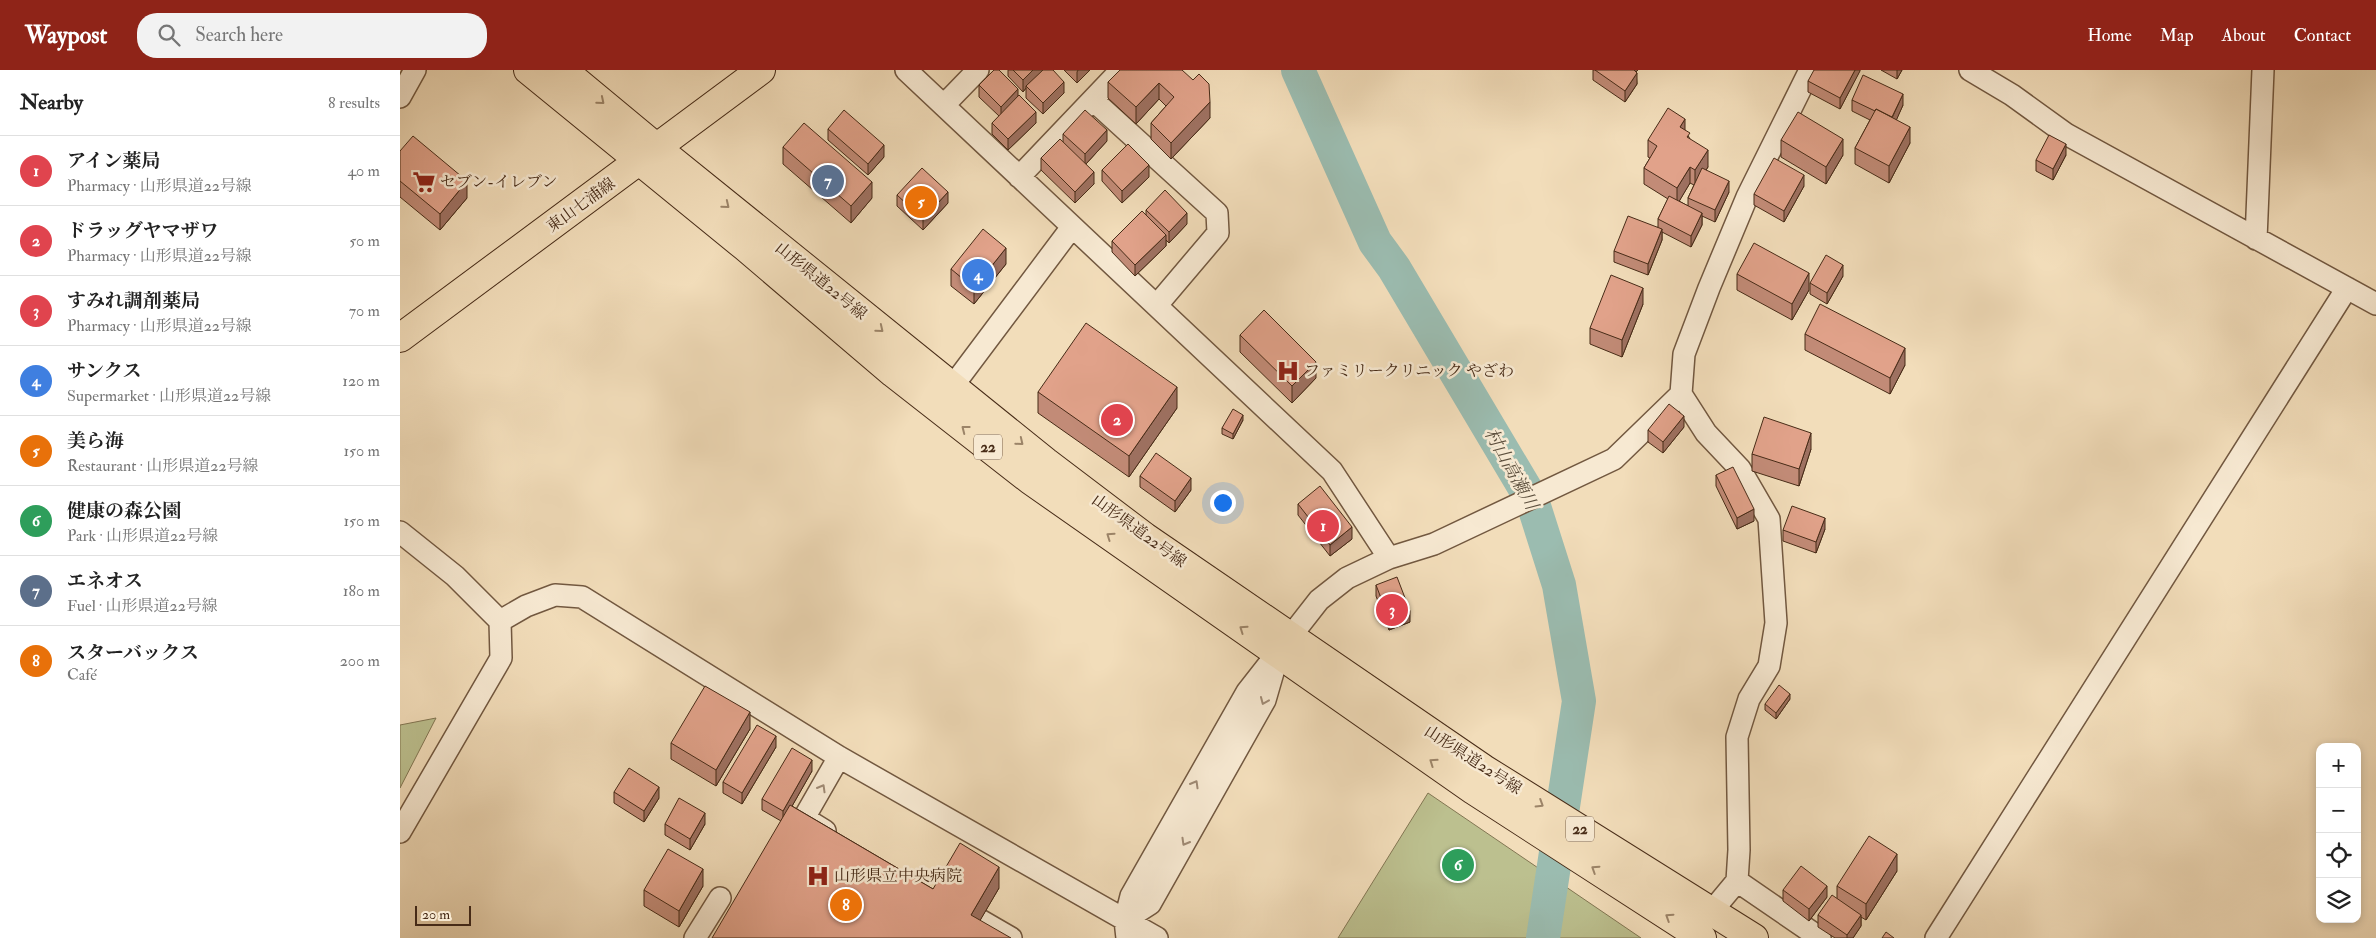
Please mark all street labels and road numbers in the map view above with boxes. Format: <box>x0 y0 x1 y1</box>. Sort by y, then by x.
street label: 東山七浦線 <box>543 173 619 237</box>
street label: 山形県道22号線 <box>771 238 871 324</box>
road number: 22 <box>974 434 1002 460</box>
street label: 山形県道22号線 <box>1088 490 1190 572</box>
street label: 山形県道22号線 <box>1420 721 1526 799</box>
road number: 22 <box>1566 816 1594 842</box>

